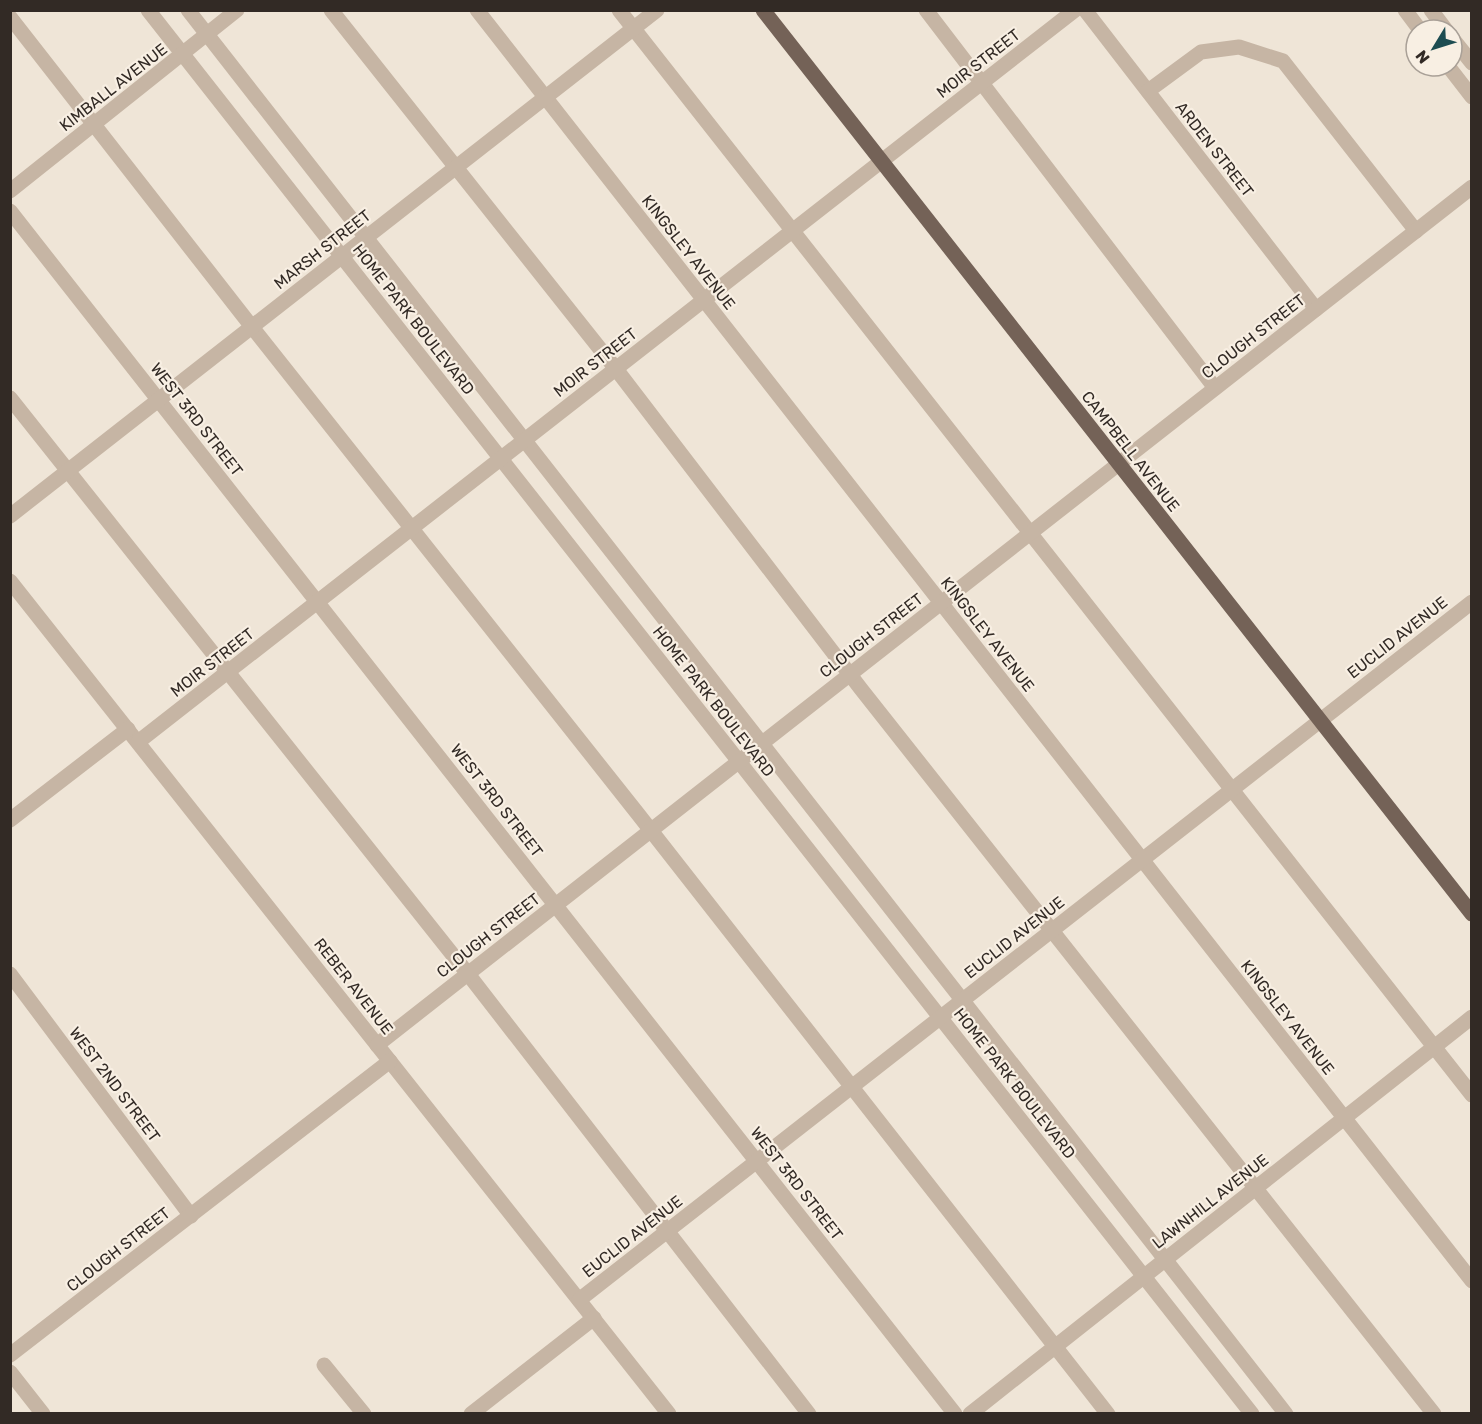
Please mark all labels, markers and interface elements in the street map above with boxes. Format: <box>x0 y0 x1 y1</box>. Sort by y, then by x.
north arrow <box>1404 18 1464 78</box>
street label: MOIR STREET <box>933 25 1024 102</box>
street label: KIMBALL AVENUE <box>56 40 171 135</box>
text: N <box>1412 47 1434 67</box>
street label: ARDEN STREET <box>1172 98 1258 201</box>
street label: KINGSLEY AVENUE <box>638 191 739 313</box>
street label: MARSH STREET <box>270 206 374 293</box>
street label: HOME PARK BOULEVARD <box>349 240 478 398</box>
street label: CLOUGH STREET <box>1198 290 1309 383</box>
street label: MOIR STREET <box>550 324 641 401</box>
street label: WEST 3RD STREET <box>147 359 247 480</box>
street label: CAMPBELL AVENUE <box>1078 387 1184 515</box>
street label: KINGSLEY AVENUE <box>937 573 1038 695</box>
street label: CLOUGH STREET <box>816 589 927 682</box>
street label: EUCLID AVENUE <box>1344 592 1451 682</box>
street label: HOME PARK BOULEVARD <box>649 622 778 780</box>
street label: MOIR STREET <box>167 624 258 701</box>
street label: WEST 3RD STREET <box>447 740 547 861</box>
street label: CLOUGH STREET <box>433 889 544 982</box>
street label: EUCLID AVENUE <box>961 892 1068 982</box>
street label: REBER AVENUE <box>310 934 397 1038</box>
street label: KINGSLEY AVENUE <box>1237 956 1338 1078</box>
street label: HOME PARK BOULEVARD <box>950 1004 1079 1162</box>
street label: WEST 2ND STREET <box>65 1023 164 1145</box>
street label: WEST 3RD STREET <box>747 1123 847 1244</box>
street label: LAWNHILL AVENUE <box>1148 1150 1272 1253</box>
street label: EUCLID AVENUE <box>579 1191 686 1281</box>
street label: CLOUGH STREET <box>63 1203 174 1296</box>

